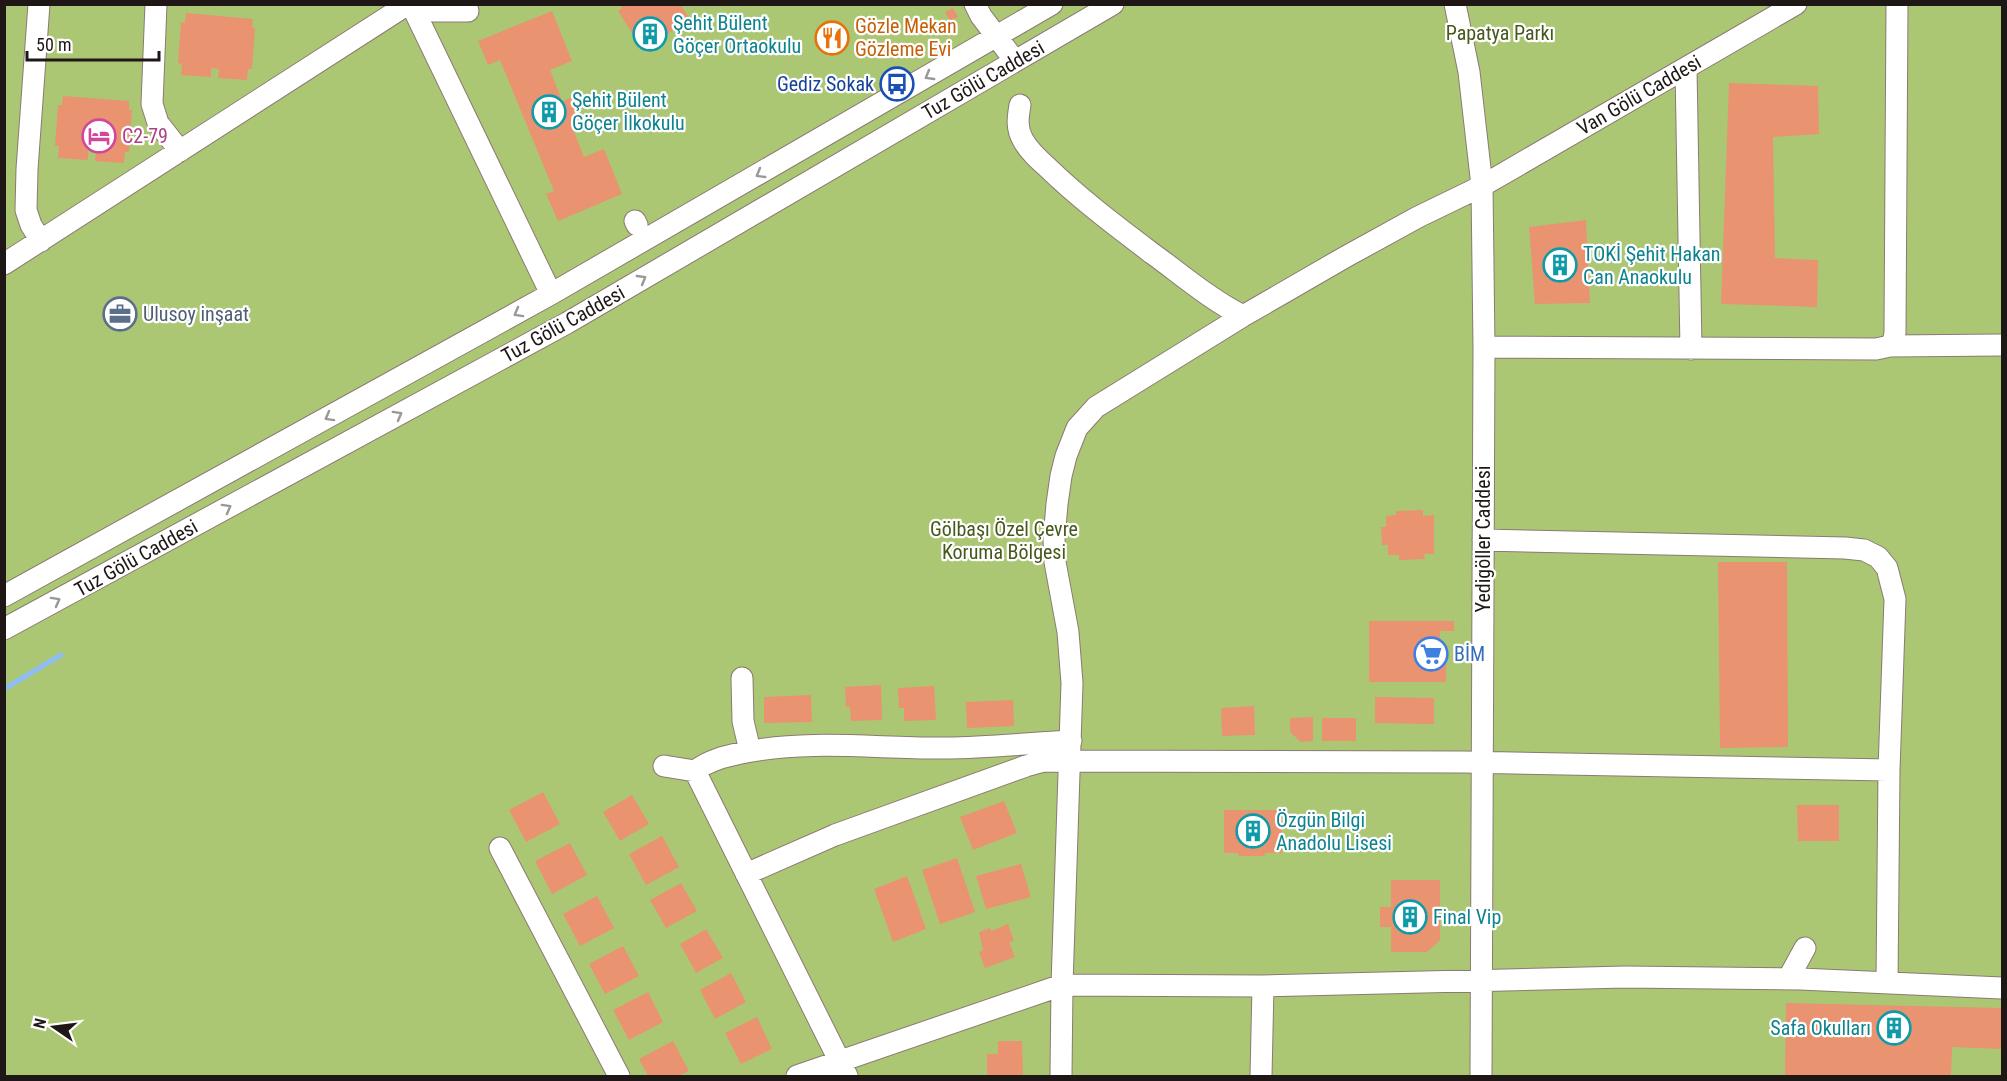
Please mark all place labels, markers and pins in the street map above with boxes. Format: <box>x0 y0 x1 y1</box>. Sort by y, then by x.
place label: Şehit Bülent Göçer Ortaokulu <box>673 11 801 58</box>
place label: Gözle Mekan Gözleme Evi <box>855 14 957 61</box>
building icon: Şehit Bülent Göçer Ortaokulu <box>632 16 668 52</box>
restaurant icon: Gözle Mekan Gözleme Evi <box>814 20 850 56</box>
bus stop icon: Gediz Sokak <box>879 66 915 102</box>
place label: Gediz Sokak <box>777 72 874 96</box>
place label: Şehit Bülent Göçer İlkokulu <box>572 88 685 135</box>
building icon: Şehit Bülent Göçer İlkokulu <box>531 94 567 130</box>
hotel icon: C2-79 <box>81 118 117 154</box>
place label: C2-79 <box>122 124 168 148</box>
place label: TOKİ Şehit Hakan Can Anaokulu <box>1583 242 1720 289</box>
building icon: TOKİ Şehit Hakan Can Anaokulu <box>1542 247 1578 283</box>
office icon: Ulusoy inşaat <box>102 296 138 332</box>
place label: Ulusoy inşaat <box>143 302 249 326</box>
supermarket icon: BİM <box>1413 636 1449 672</box>
place label: BİM <box>1454 642 1485 666</box>
place label: Özgün Bilgi Anadolu Lisesi <box>1276 808 1392 855</box>
building icon: Özgün Bilgi Anadolu Lisesi <box>1235 813 1271 849</box>
building icon: Final Vip <box>1392 899 1428 935</box>
place label: Final Vip <box>1433 905 1501 929</box>
building icon: Safa Okulları <box>1876 1010 1912 1046</box>
place label: Safa Okulları <box>1770 1016 1871 1040</box>

